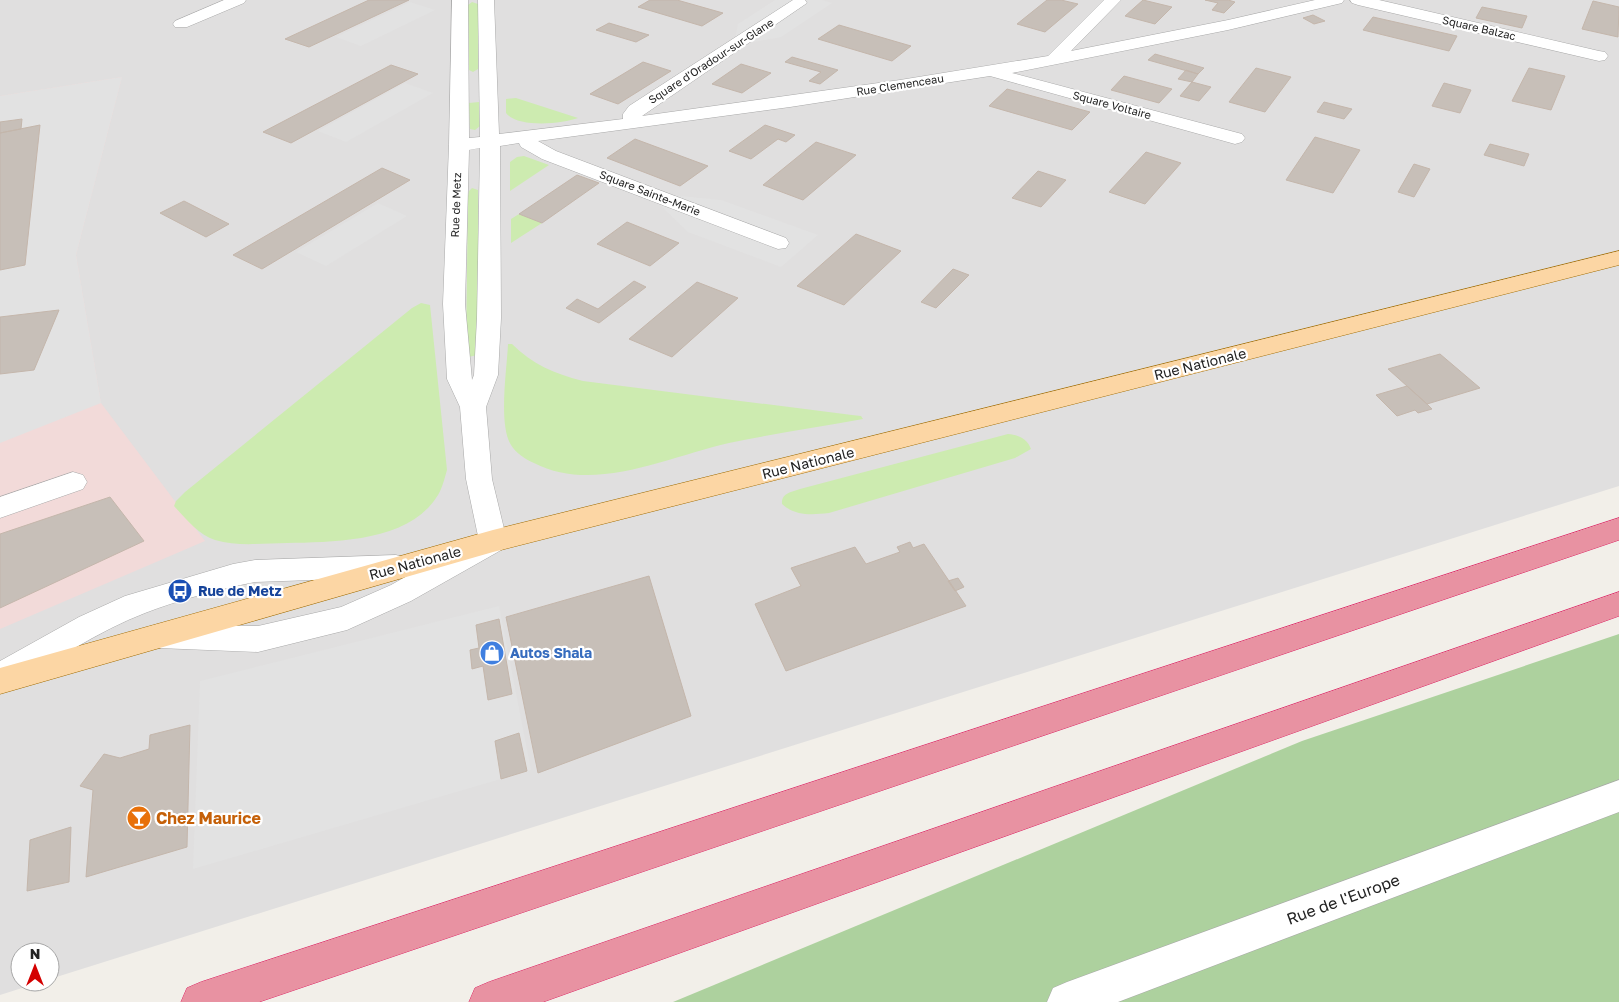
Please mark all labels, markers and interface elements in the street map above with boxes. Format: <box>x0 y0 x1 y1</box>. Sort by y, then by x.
street label: Square Balzac <box>1441 13 1517 42</box>
street label: Square d'Oradour-sur-Glane <box>646 15 776 106</box>
street label: Rue Clemenceau <box>855 71 945 98</box>
street label: Square Voltaire <box>1071 88 1153 121</box>
street label: Square Sainte-Marie <box>598 167 703 218</box>
street label: Rue de Metz <box>448 172 463 238</box>
street label: Rue Nationale <box>1152 344 1248 383</box>
street label: Rue Nationale <box>760 443 856 482</box>
street label: Rue Nationale <box>367 542 463 583</box>
bus stop icon: Rue de Metz <box>167 578 193 604</box>
place label: Rue de Metz <box>198 582 282 599</box>
shop icon: Autos Shala <box>479 640 505 666</box>
place label: Autos Shala <box>510 644 592 661</box>
bar icon: Chez Maurice <box>126 805 152 831</box>
place label: Chez Maurice <box>156 808 261 828</box>
street label: Rue de l'Europe <box>1284 869 1402 929</box>
north arrow <box>10 942 60 992</box>
text: N <box>30 945 40 962</box>

